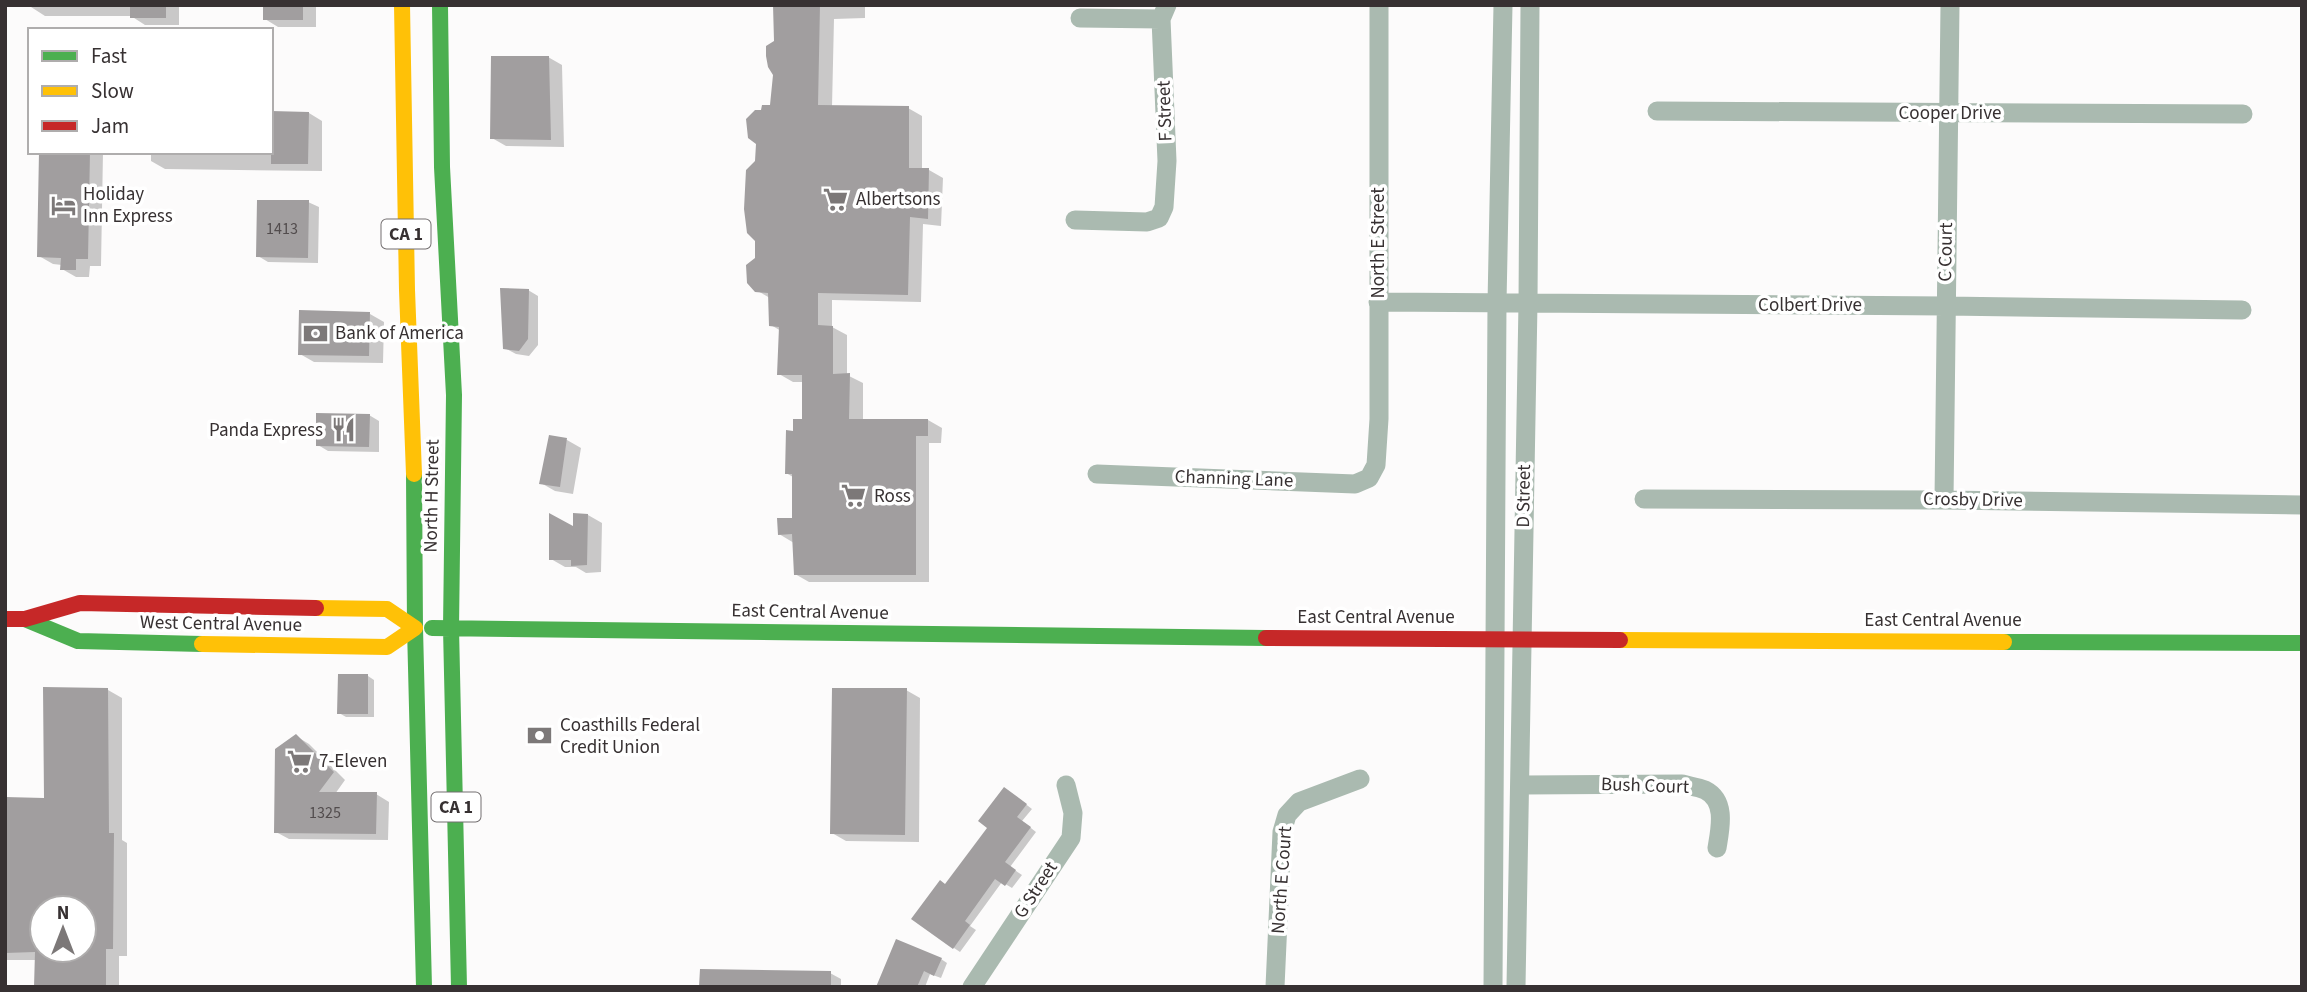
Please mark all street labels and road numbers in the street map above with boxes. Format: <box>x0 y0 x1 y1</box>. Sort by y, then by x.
street label: F Street <box>1150 80 1180 142</box>
street label: Cooper Drive <box>1899 100 2002 127</box>
street label: North E Street <box>1365 187 1392 299</box>
road number: CA 1 <box>382 220 430 248</box>
street label: C Court <box>1932 222 1960 282</box>
street label: Colbert Drive <box>1758 292 1862 319</box>
street label: North H Street <box>418 438 446 553</box>
street label: Channing Lane <box>1174 463 1294 495</box>
street label: D Street <box>1510 464 1538 528</box>
street label: Crosby Drive <box>1923 486 2023 514</box>
street label: East Central Avenue <box>731 597 889 627</box>
street label: East Central Avenue <box>1297 604 1455 631</box>
street label: East Central Avenue <box>1864 607 2022 634</box>
street label: West Central Avenue <box>140 609 302 639</box>
street label: Bush Court <box>1601 771 1690 801</box>
road number: CA 1 <box>432 792 480 822</box>
street label: North E Court <box>1265 825 1299 935</box>
street label: G Street <box>1007 856 1065 924</box>

